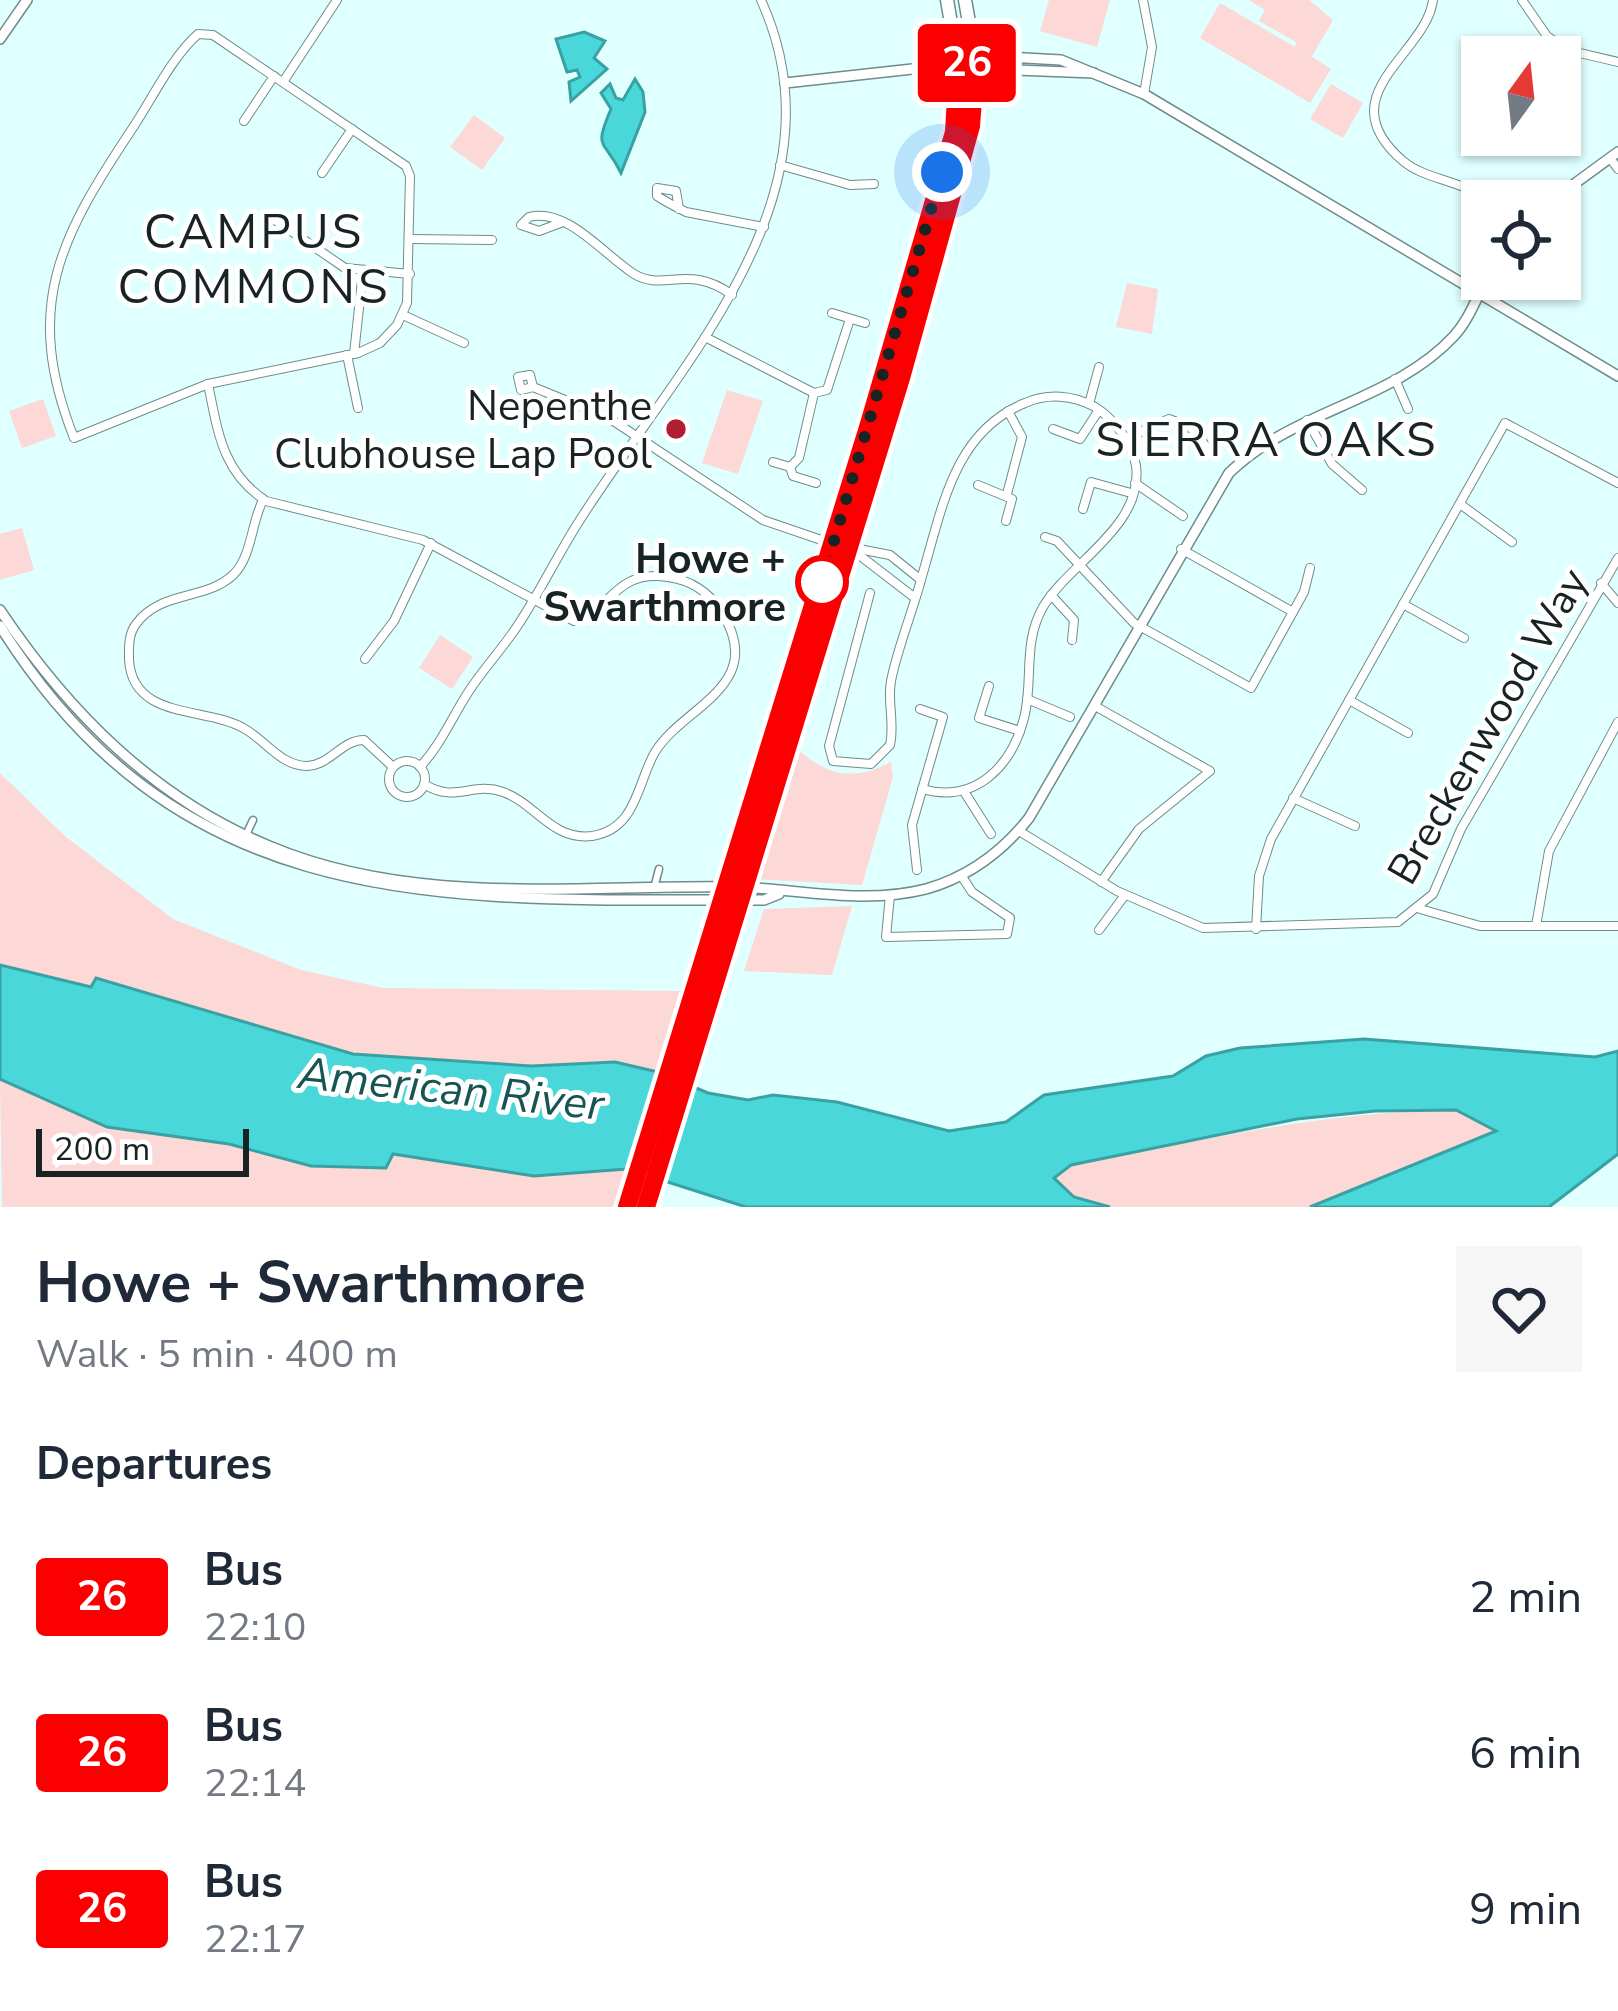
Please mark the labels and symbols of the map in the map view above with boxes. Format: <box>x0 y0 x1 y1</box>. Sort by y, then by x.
line badge: 26 <box>913 24 1021 102</box>
north arrow <box>1461 36 1581 156</box>
your location <box>912 142 972 202</box>
district label: CAMPUS COMMONS <box>117 199 391 320</box>
place label: Nepenthe Clubhouse Lap Pool <box>274 378 653 483</box>
district label: SIERRA OAKS <box>1095 407 1439 473</box>
marker: Nepenthe Clubhouse Lap Pool <box>663 416 689 442</box>
place label: Howe + Swarthmore <box>543 531 786 636</box>
marker: Howe + Swarthmore <box>797 557 847 607</box>
street label: Breckenwood Way <box>1375 558 1602 895</box>
water label: American River <box>294 1043 609 1136</box>
scale bar <box>36 1123 249 1176</box>

